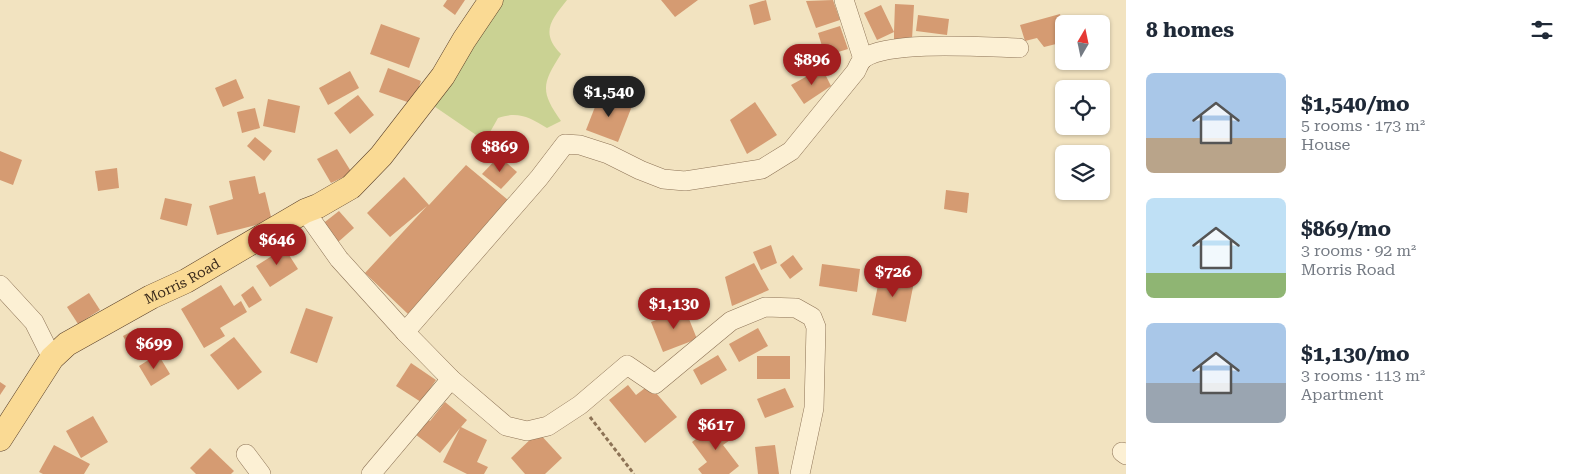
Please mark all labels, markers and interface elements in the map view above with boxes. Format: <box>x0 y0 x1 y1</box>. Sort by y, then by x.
north arrow <box>1055 15 1110 70</box>
map controls <box>1055 15 1110 200</box>
icon: filters <box>1528 16 1556 44</box>
text: 8 homes <box>1146 18 1234 42</box>
pin: $896 <box>782 44 842 86</box>
text: $896 <box>794 50 830 69</box>
pin: $1,540 <box>568 76 650 118</box>
button: locate <box>1055 80 1110 135</box>
text: $1,540 <box>584 82 634 101</box>
text: $1,540/mo <box>1301 92 1410 116</box>
icon: home <box>1186 93 1246 153</box>
text: 5 rooms · 173 m² <box>1301 116 1425 135</box>
pin: $869 <box>470 130 530 173</box>
text: House <box>1301 135 1350 154</box>
text: $869 <box>482 137 518 156</box>
button: layers <box>1055 145 1110 200</box>
text: $869/mo <box>1301 217 1391 241</box>
icon: home <box>1186 218 1246 278</box>
pin: $646 <box>247 224 307 266</box>
text: $646 <box>259 230 295 249</box>
text: 3 rooms · 92 m² <box>1301 241 1416 260</box>
street label: Morris Road <box>142 255 223 307</box>
pin: $726 <box>863 256 923 298</box>
text: Morris Road <box>1301 260 1395 279</box>
text: $726 <box>875 262 911 281</box>
pin: $1,130 <box>633 288 715 330</box>
text: $1,130 <box>649 294 699 313</box>
pin: $699 <box>124 328 184 370</box>
text: $699 <box>136 334 172 353</box>
text: $1,130/mo <box>1301 342 1410 366</box>
icon: home <box>1186 343 1246 403</box>
text: 3 rooms · 113 m² <box>1301 366 1425 385</box>
text: Apartment <box>1301 385 1384 404</box>
pin: $617 <box>686 408 746 451</box>
text: $617 <box>698 415 734 434</box>

